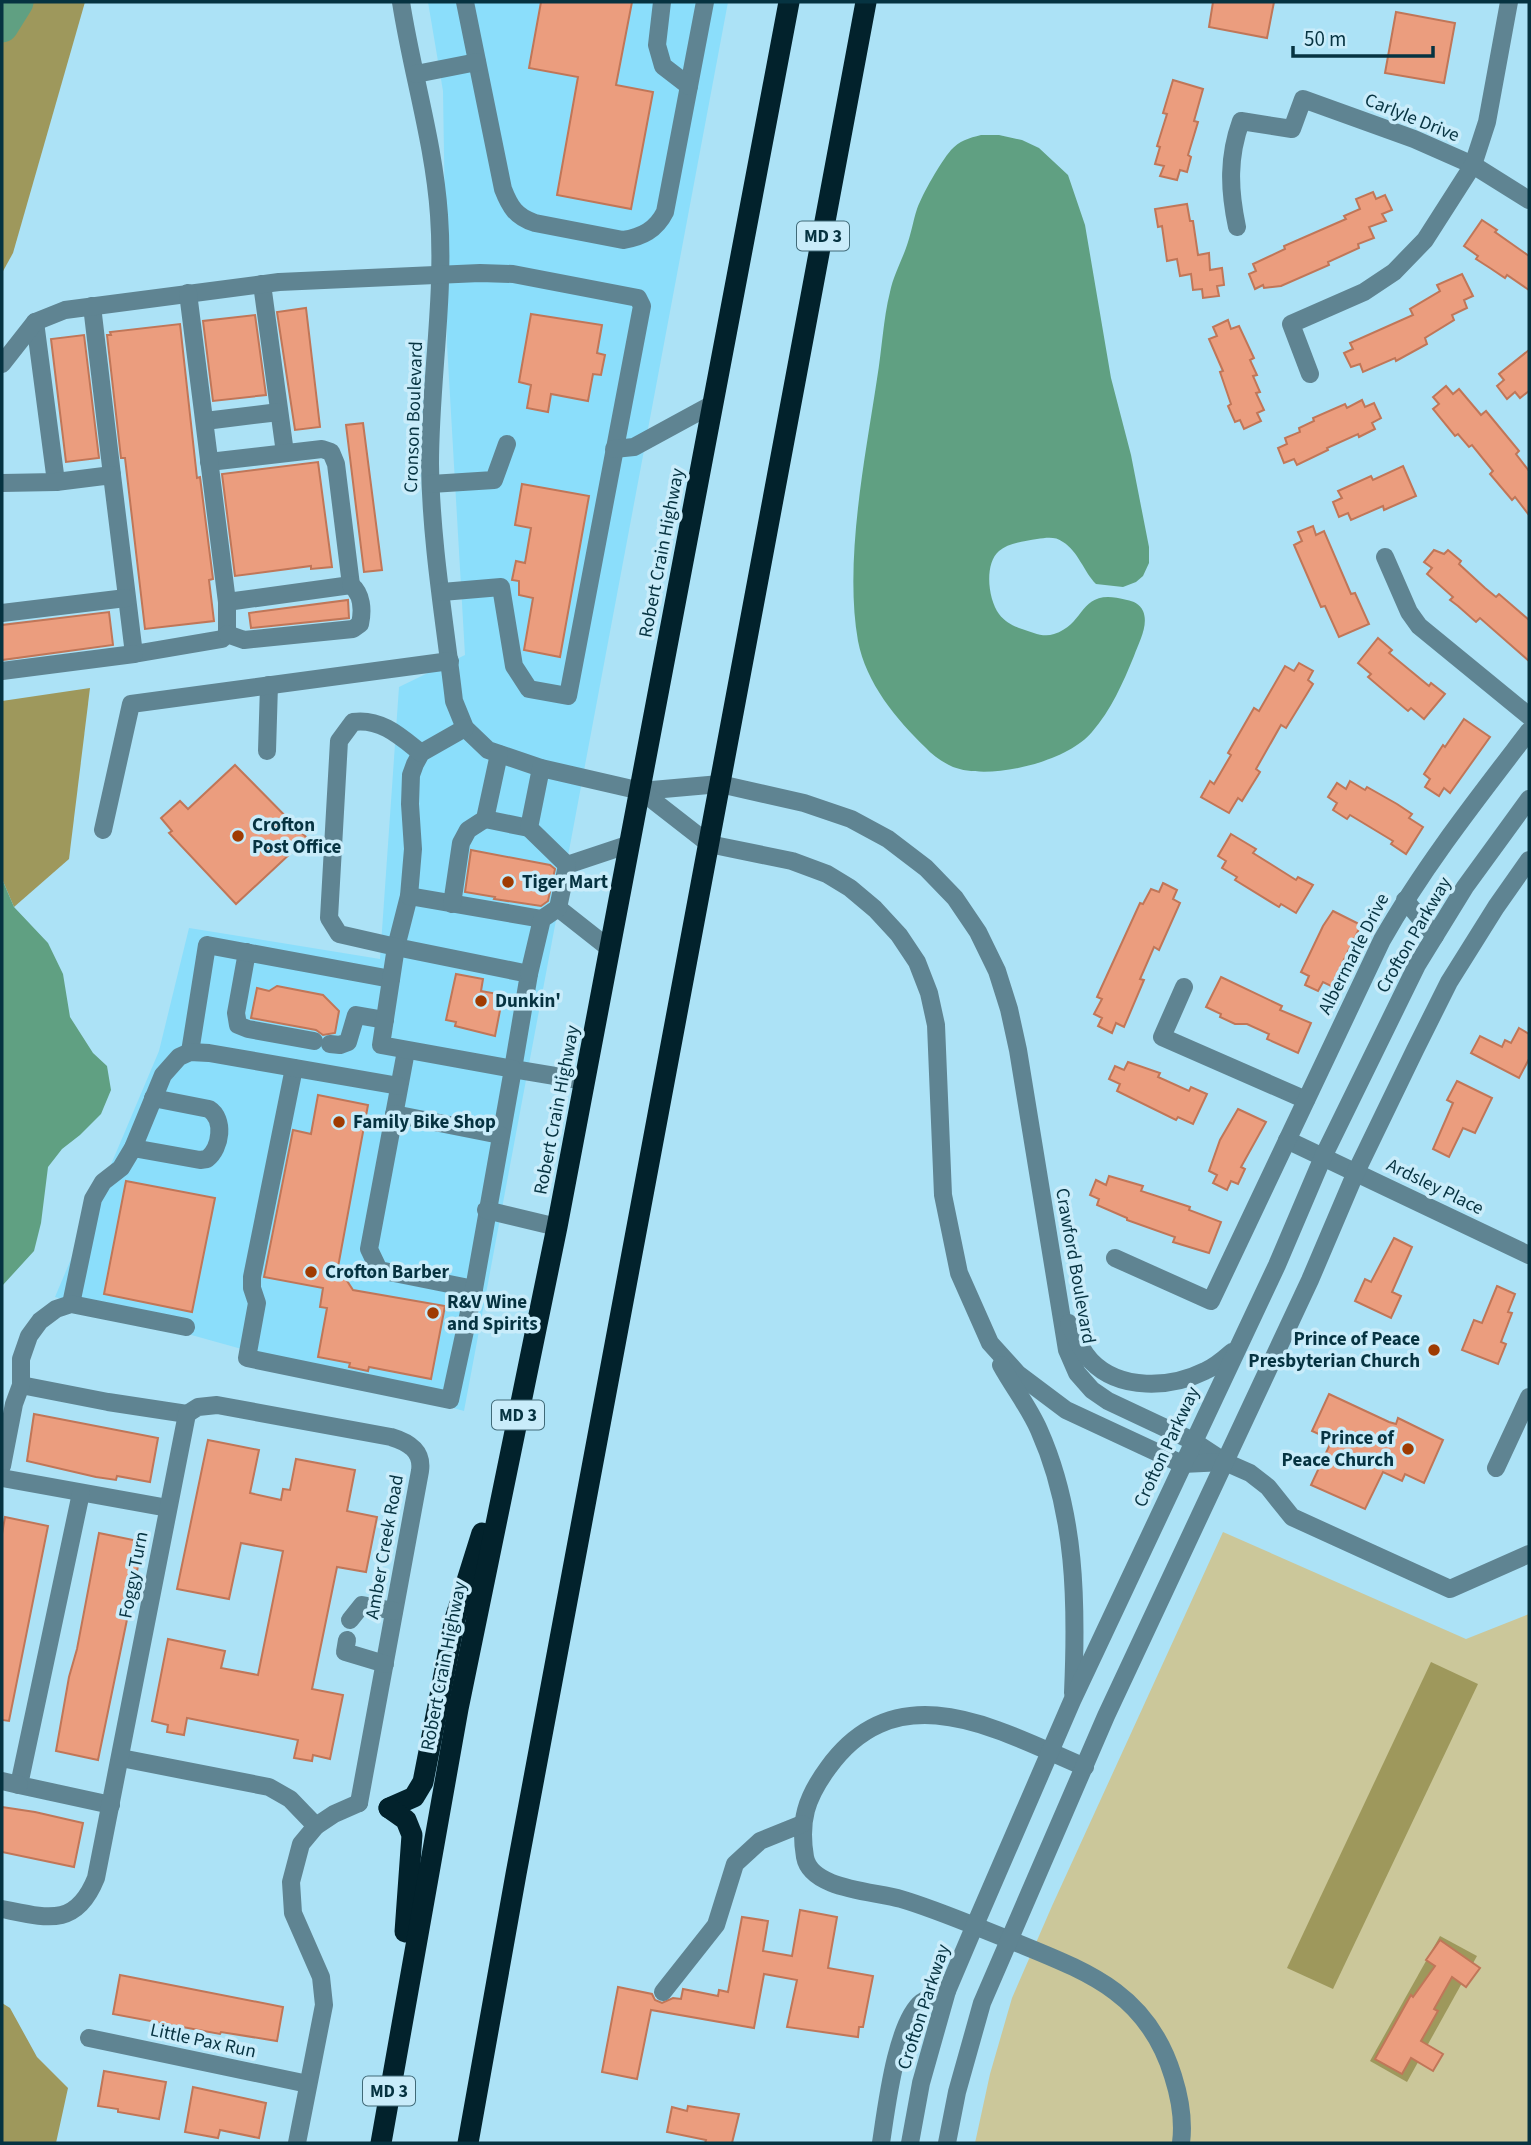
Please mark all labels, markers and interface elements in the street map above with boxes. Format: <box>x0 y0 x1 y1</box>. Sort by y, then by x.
scale bar <box>1293 14 1433 58</box>
text: 50 m <box>1304 24 1346 54</box>
street label: Carlyle Drive <box>1361 87 1463 149</box>
road number: MD 3 <box>797 222 849 250</box>
street label: Cronson Boulevard <box>398 341 430 493</box>
street label: Robert Crain Highway <box>632 466 692 640</box>
place label: Crofton Post Office <box>252 812 342 861</box>
marker: Crofton Post Office <box>230 828 246 844</box>
place label: Tiger Mart <box>522 869 608 896</box>
street label: Crofton Parkway <box>1370 872 1458 998</box>
marker: Tiger Mart <box>500 874 516 890</box>
street label: Albermarle Drive <box>1312 889 1396 1019</box>
place label: Dunkin' <box>495 988 561 1015</box>
marker: Dunkin' <box>473 993 489 1009</box>
street label: Robert Crain Highway <box>527 1023 587 1197</box>
place label: Family Bike Shop <box>353 1109 496 1136</box>
marker: Family Bike Shop <box>331 1114 347 1130</box>
street label: Ardsley Place <box>1382 1152 1488 1222</box>
street label: Crawford Boulevard <box>1048 1186 1102 1346</box>
place label: Crofton Barber <box>325 1259 450 1286</box>
marker: Crofton Barber <box>303 1264 319 1280</box>
place label: R&V Wine and Spirits <box>447 1289 538 1338</box>
marker: R&V Wine and Spirits <box>425 1305 441 1321</box>
place label: Prince of Peace Presbyterian Church <box>1248 1326 1420 1375</box>
marker: Prince of Peace Presbyterian Church <box>1426 1342 1442 1358</box>
street label: Crofton Parkway <box>1127 1382 1207 1512</box>
road number: MD 3 <box>492 1400 544 1430</box>
place label: Prince of Peace Church <box>1282 1425 1396 1474</box>
marker: Prince of Peace Church <box>1400 1441 1416 1457</box>
street label: Amber Creek Road <box>359 1473 411 1621</box>
street label: Foggy Turn <box>112 1529 156 1621</box>
street label: Robert Crain Highway <box>414 1579 474 1753</box>
street label: Crofton Parkway <box>891 1941 957 2073</box>
street label: Little Pax Run <box>147 2017 259 2065</box>
road number: MD 3 <box>363 2076 415 2106</box>

